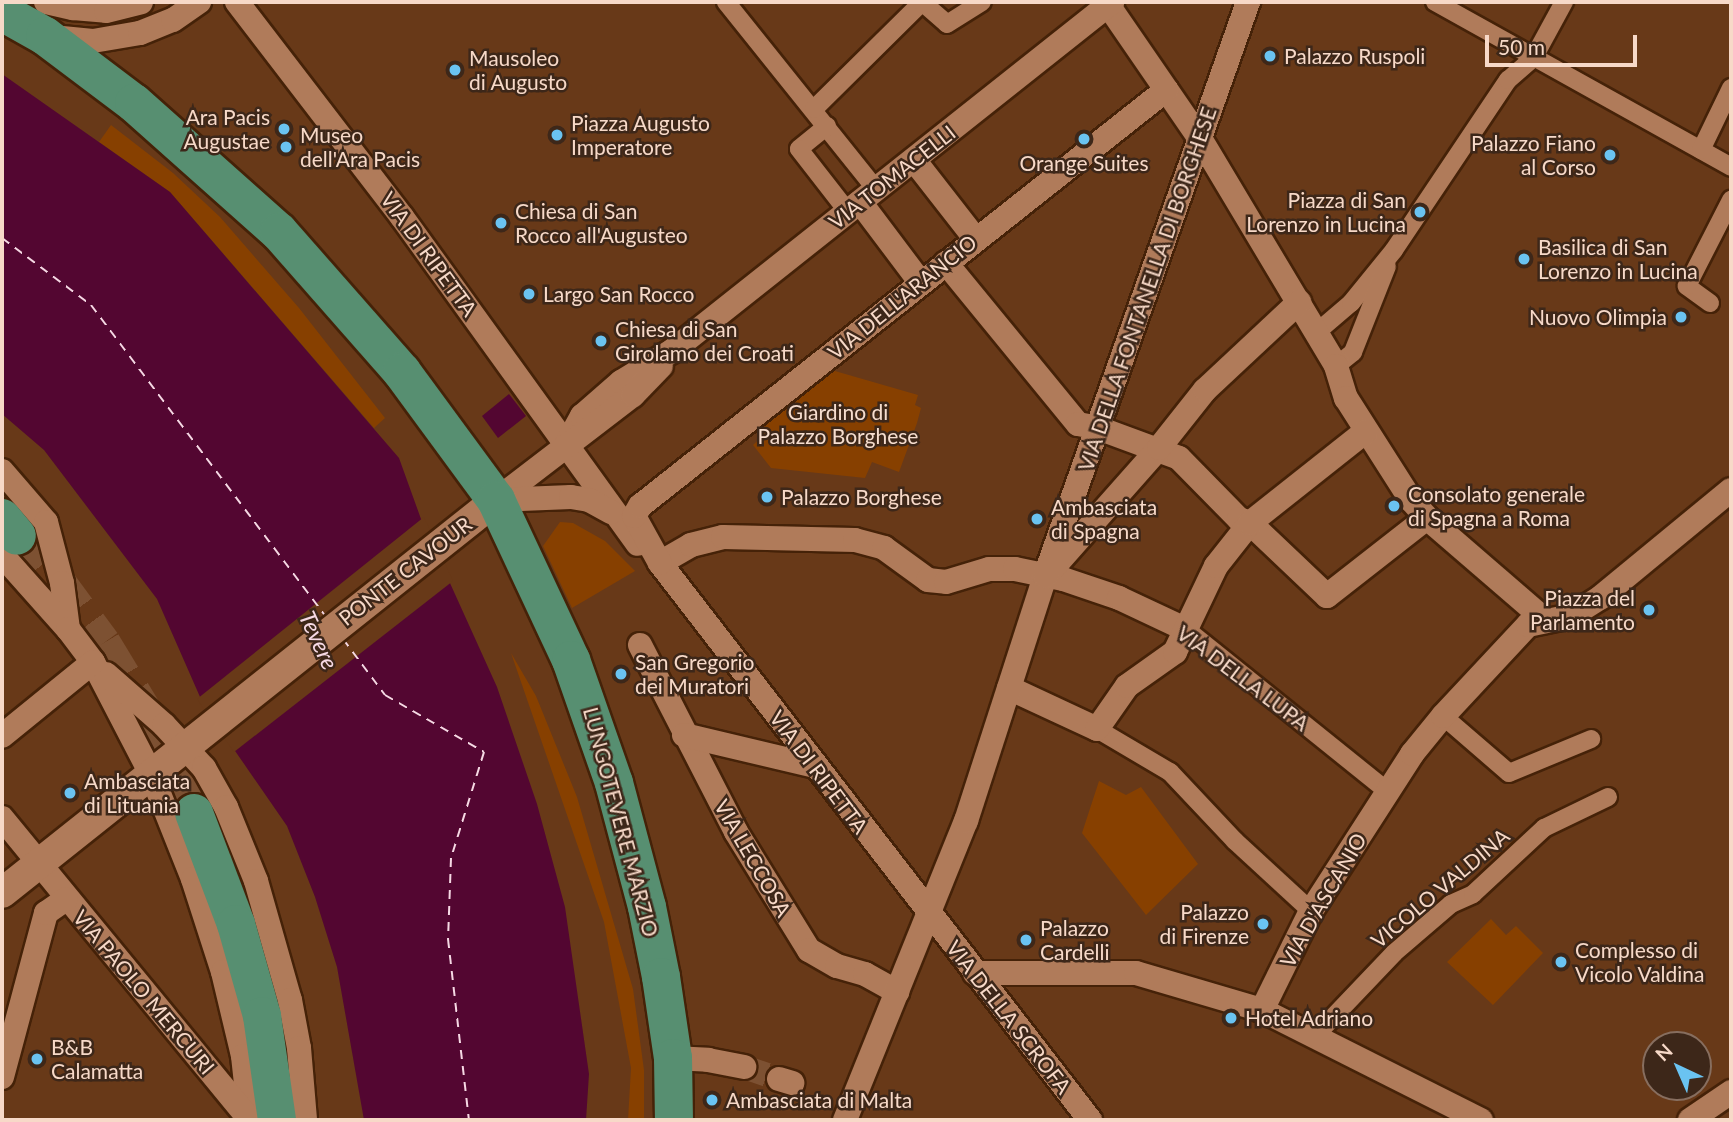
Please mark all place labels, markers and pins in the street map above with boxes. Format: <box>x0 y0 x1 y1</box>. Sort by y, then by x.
place label: Palazzo Ruspoli <box>1284 43 1425 69</box>
place label: Mausoleo di Augusto <box>469 45 568 95</box>
marker: Palazzo Ruspoli <box>1262 48 1278 64</box>
marker: Mausoleo di Augusto <box>447 62 463 78</box>
place label: Ara Pacis Augustae <box>184 104 270 154</box>
place label: Piazza Augusto Imperatore <box>571 110 711 160</box>
marker: Ara Pacis Augustae <box>276 121 292 137</box>
place label: Museo dell'Ara Pacis <box>300 122 420 172</box>
marker: Piazza Augusto Imperatore <box>549 127 565 143</box>
place label: Palazzo Fiano al Corso <box>1471 130 1596 180</box>
marker: Orange Suites <box>1076 131 1092 147</box>
marker: Museo dell'Ara Pacis <box>278 139 294 155</box>
marker: Palazzo Fiano al Corso <box>1602 147 1618 163</box>
place label: Orange Suites <box>1019 150 1149 176</box>
place label: Piazza di San Lorenzo in Lucina <box>1246 187 1406 237</box>
place label: Chiesa di San Rocco all'Augusteo <box>515 198 688 248</box>
marker: Piazza di San Lorenzo in Lucina <box>1412 204 1428 220</box>
marker: Chiesa di San Rocco all'Augusteo <box>493 215 509 231</box>
place label: Basilica di San Lorenzo in Lucina <box>1538 234 1698 284</box>
marker: Basilica di San Lorenzo in Lucina <box>1516 251 1532 267</box>
place label: Largo San Rocco <box>543 281 694 307</box>
marker: Largo San Rocco <box>521 286 537 302</box>
place label: Nuovo Olimpia <box>1529 304 1667 330</box>
marker: Nuovo Olimpia <box>1673 309 1689 325</box>
place label: Chiesa di San Girolamo dei Croati <box>615 316 794 366</box>
marker: Chiesa di San Girolamo dei Croati <box>593 333 609 349</box>
place label: Consolato generale di Spagna a Roma <box>1408 481 1585 531</box>
place label: Palazzo Borghese <box>781 484 942 510</box>
marker: Palazzo Borghese <box>759 489 775 505</box>
place label: Ambasciata di Spagna <box>1051 494 1157 544</box>
marker: Consolato generale di Spagna a Roma <box>1386 498 1402 514</box>
marker: Ambasciata di Spagna <box>1029 511 1045 527</box>
place label: Piazza del Parlamento <box>1530 585 1635 635</box>
marker: Piazza del Parlamento <box>1641 602 1657 618</box>
place label: San Gregorio dei Muratori <box>635 649 755 699</box>
marker: San Gregorio dei Muratori <box>613 666 629 682</box>
place label: Ambasciata di Lituania <box>84 768 190 818</box>
marker: Ambasciata di Lituania <box>62 785 78 801</box>
place label: Palazzo di Firenze <box>1160 899 1249 949</box>
place label: Palazzo Cardelli <box>1040 915 1109 965</box>
marker: Palazzo di Firenze <box>1255 916 1271 932</box>
marker: Palazzo Cardelli <box>1018 932 1034 948</box>
place label: Complesso di Vicolo Valdina <box>1575 937 1705 987</box>
marker: Complesso di Vicolo Valdina <box>1553 954 1569 970</box>
place label: Hotel Adriano <box>1245 1005 1374 1031</box>
marker: Hotel Adriano <box>1223 1010 1239 1026</box>
place label: B&B Calamatta <box>51 1034 143 1084</box>
marker: B&B Calamatta <box>29 1051 45 1067</box>
place label: Ambasciata di Malta <box>726 1087 912 1113</box>
marker: Ambasciata di Malta <box>704 1092 720 1108</box>

